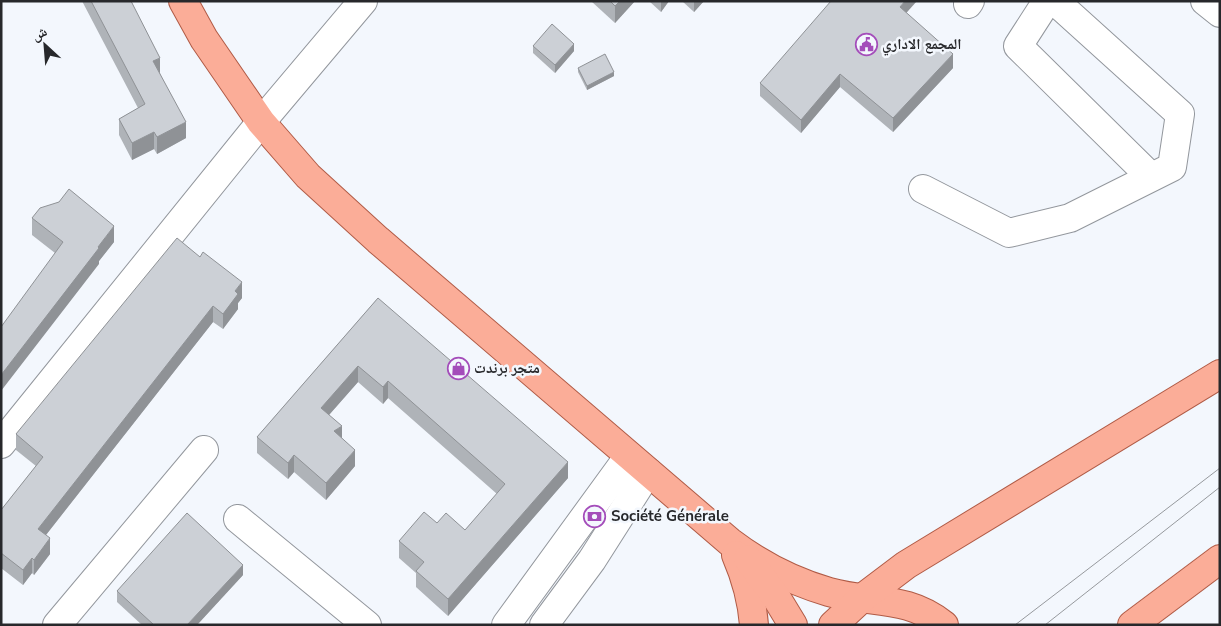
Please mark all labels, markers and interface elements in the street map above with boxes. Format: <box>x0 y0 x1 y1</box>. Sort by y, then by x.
north arrow <box>20 20 70 70</box>
text: ش <box>29 22 50 46</box>
public building icon: المجمع الاداري <box>854 32 878 56</box>
place label: المجمع الاداري <box>882 34 961 56</box>
shop icon: متجر برندت <box>446 356 470 380</box>
place label: متجر برندت <box>474 358 540 378</box>
bank icon: Société Générale <box>583 504 607 528</box>
place label: Société Générale <box>611 506 729 526</box>

